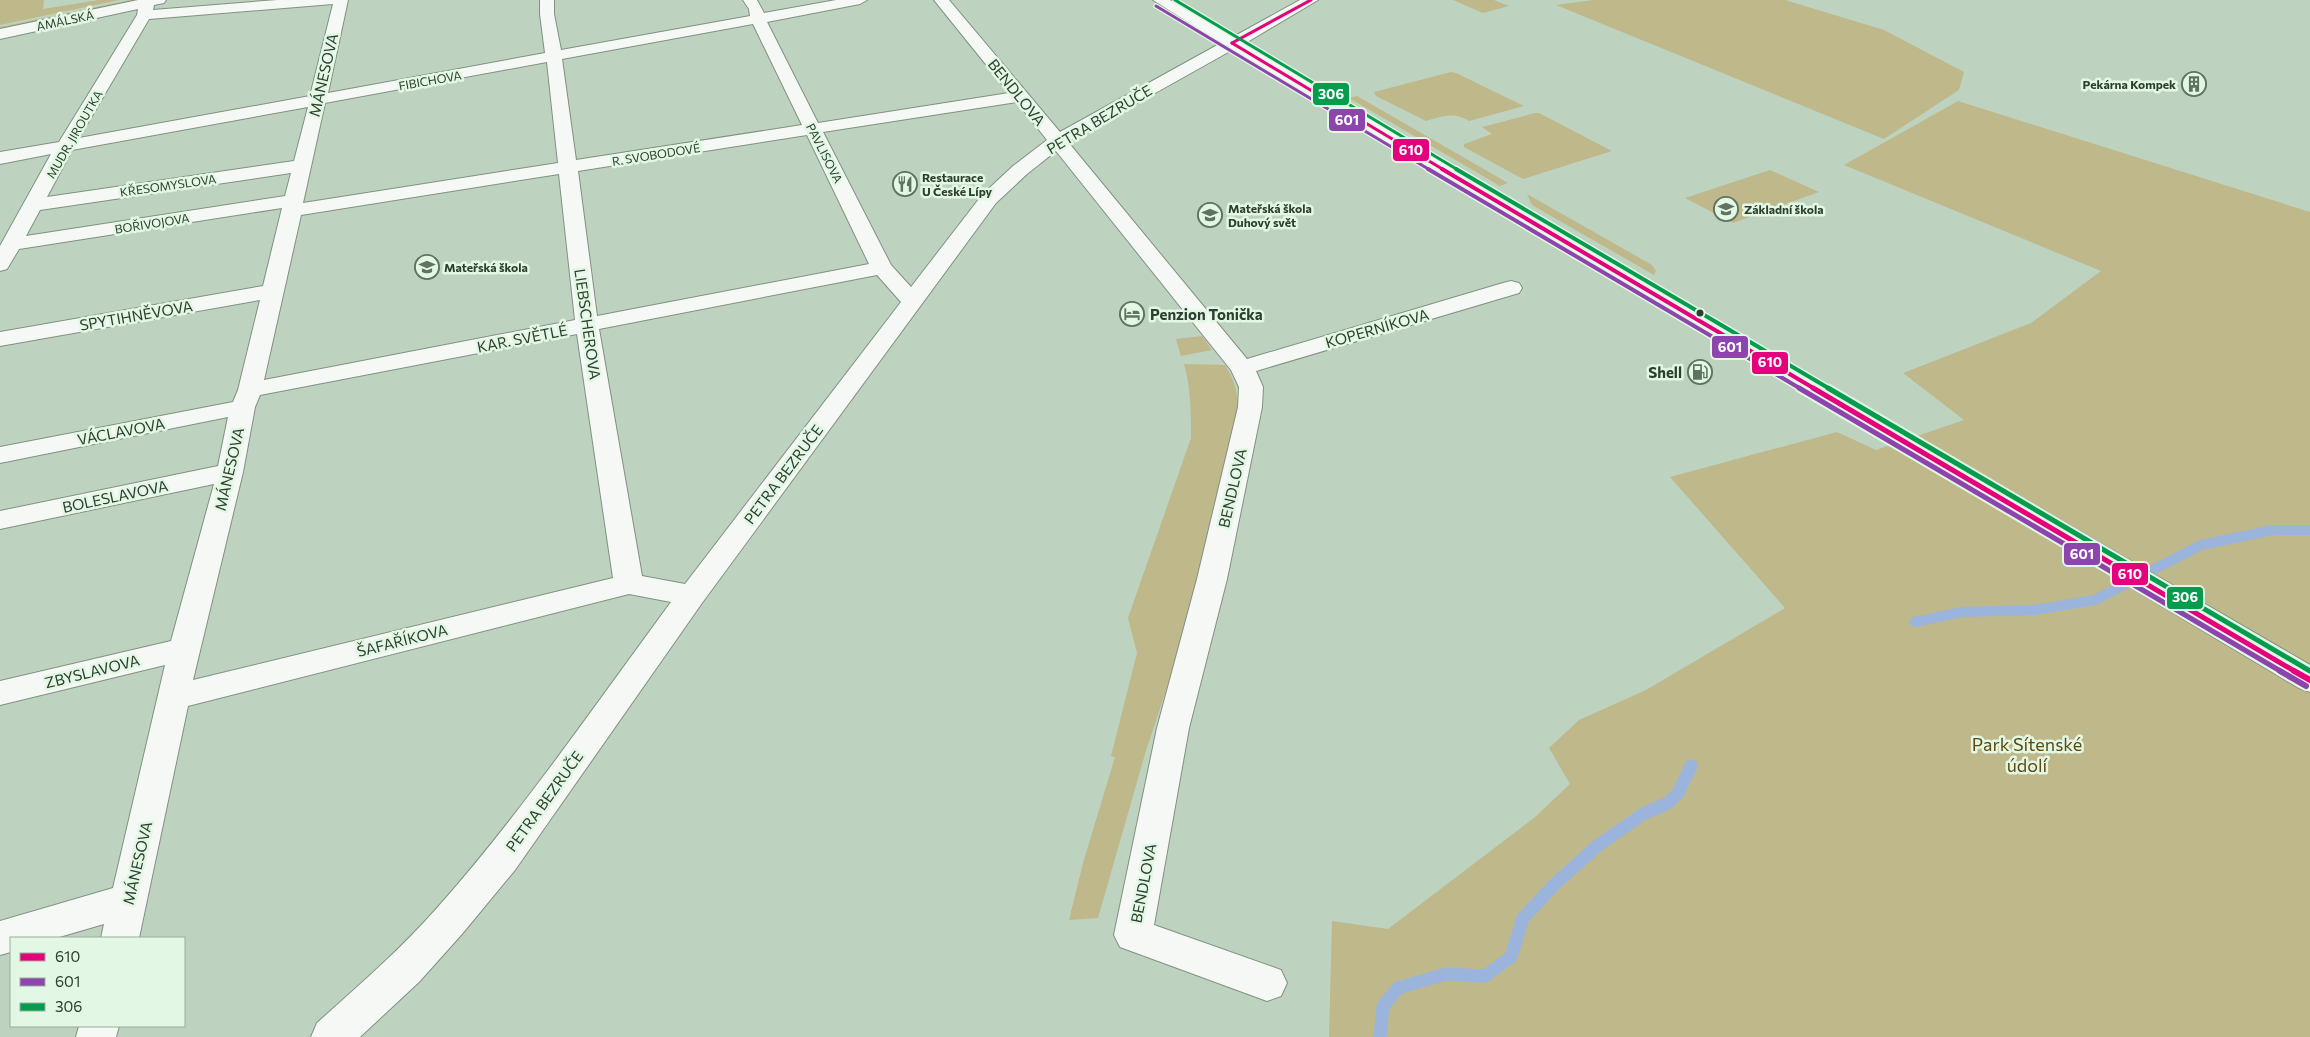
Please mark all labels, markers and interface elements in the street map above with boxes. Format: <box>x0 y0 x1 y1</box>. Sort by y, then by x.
street label: AMÁLSKÁ <box>35 7 95 33</box>
street label: MÁNESOVA <box>304 31 341 119</box>
street label: BENDLOVA <box>985 55 1049 129</box>
street label: FIBICHOVA <box>397 68 463 92</box>
building icon: Pekárna Kompek <box>2181 71 2207 97</box>
place label: Pekárna Kompek <box>2083 77 2176 91</box>
street label: PETRA BEZRUČE <box>1043 80 1155 158</box>
line badge: 306 <box>1312 82 1350 106</box>
text: 306 <box>1318 85 1344 102</box>
street label: MUDR. JIROUTKA <box>43 87 106 181</box>
line badge: 601 <box>1328 108 1366 132</box>
text: 601 <box>1335 111 1359 128</box>
street label: PAVLISOVA <box>804 121 846 185</box>
line badge: 610 <box>1392 138 1430 162</box>
street label: R. SVOBODOVÉ <box>611 140 701 168</box>
text: 610 <box>1399 141 1423 158</box>
place label: Restaurace U České Lípy <box>922 170 993 198</box>
street label: KŘESOMYSLOVA <box>119 171 217 199</box>
restaurant icon: Restaurace U České Lípy <box>892 171 918 197</box>
school or university icon: Základní škola <box>1713 196 1739 222</box>
place label: Mateřská škola Duhový svět <box>1228 201 1312 229</box>
school or university icon: Mateřská škola Duhový svět <box>1197 202 1223 228</box>
place label: Základní škola <box>1744 202 1824 216</box>
street label: BOŘIVOJOVA <box>114 210 190 237</box>
school or university icon: Mateřská škola <box>414 254 440 280</box>
place label: Mateřská škola <box>444 260 528 274</box>
street label: LIEBSCHEROVA <box>571 267 605 381</box>
street label: SPYTIHNĚVOVA <box>78 295 194 334</box>
hotel icon: Penzion Tonička <box>1119 301 1145 327</box>
street label: KOPERNÍKOVA <box>1323 304 1431 351</box>
place label: Penzion Tonička <box>1150 305 1263 323</box>
unlabelled marker <box>1695 308 1705 318</box>
street label: KAR. SVĚTLÉ <box>475 319 569 356</box>
line badge: 601 <box>1711 335 1749 359</box>
text: 601 <box>1718 338 1742 355</box>
line badge: 610 <box>1751 351 1789 375</box>
text: 610 <box>1758 353 1782 370</box>
fuel station icon: Shell <box>1687 359 1713 385</box>
place label: Shell <box>1648 363 1682 381</box>
street label: VÁCLAVOVA <box>76 413 166 448</box>
street label: PETRA BEZRUČE <box>739 420 826 527</box>
street label: MÁNESOVA <box>210 425 247 513</box>
street label: BENDLOVA <box>1214 447 1250 529</box>
street label: BOLESLAVOVA <box>61 476 169 516</box>
line badge: 601 <box>2063 542 2101 566</box>
text: 601 <box>2070 545 2094 562</box>
line badge: 610 <box>2111 562 2149 586</box>
text: 610 <box>2118 565 2142 582</box>
line badge: 306 <box>2166 586 2204 610</box>
text: 306 <box>2172 588 2198 605</box>
street label: ŠAFAŘÍKOVA <box>355 619 449 660</box>
street label: ZBYSLAVOVA <box>43 651 141 691</box>
park label: Park Sítenské údolí <box>1972 733 2082 776</box>
street label: PETRA BEZRUČE <box>501 747 587 855</box>
street label: MÁNESOVA <box>118 819 155 907</box>
street label: BENDLOVA <box>1126 842 1160 924</box>
legend <box>10 937 185 1027</box>
text: 610 <box>55 947 80 965</box>
text: 601 <box>55 972 80 990</box>
text: 306 <box>55 997 82 1015</box>

